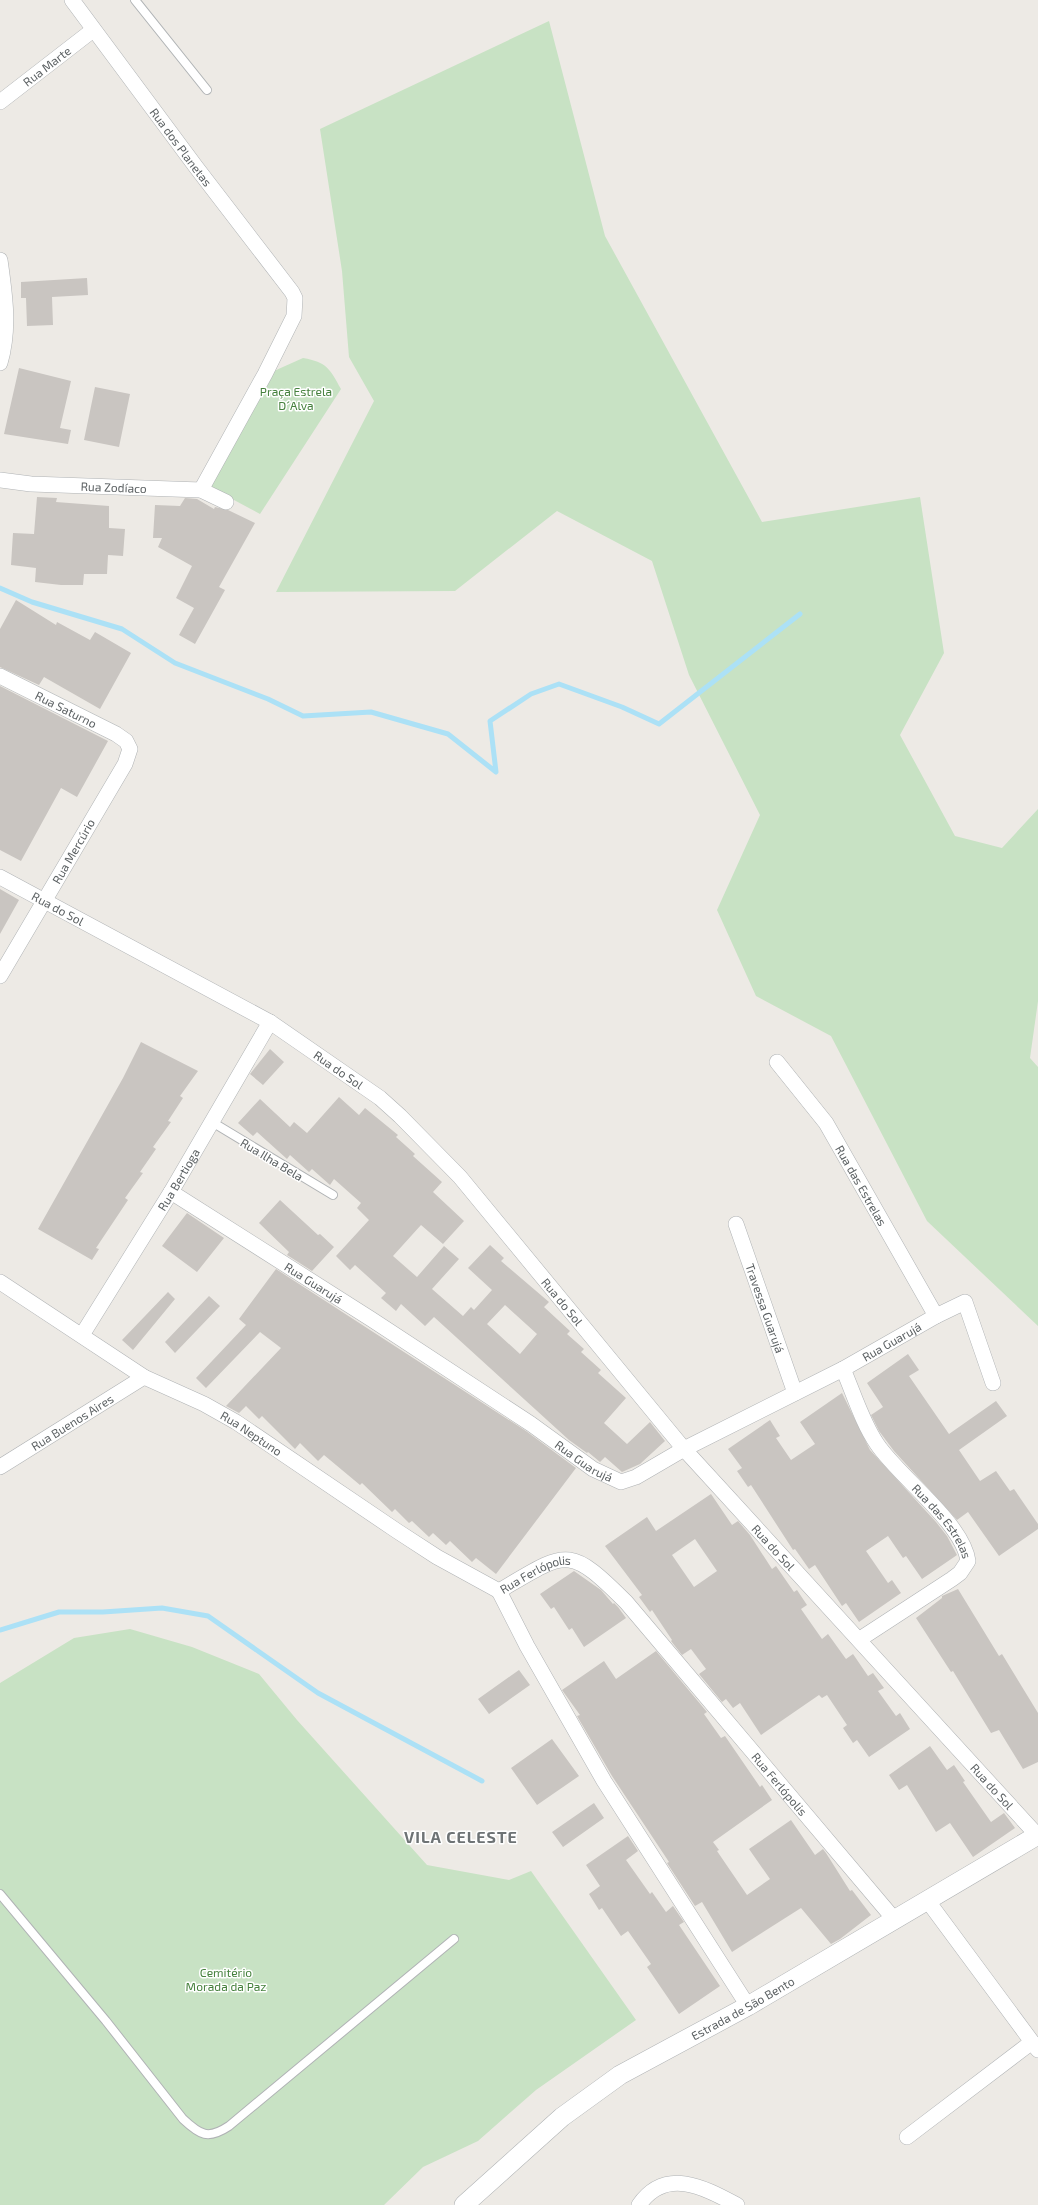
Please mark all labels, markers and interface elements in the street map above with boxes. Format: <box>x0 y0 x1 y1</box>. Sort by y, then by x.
street label: Rua Marte <box>20 43 73 89</box>
street label: Rua dos Planetas <box>147 105 215 189</box>
park label: Praça Estrela D´Alva <box>260 384 332 412</box>
street label: Rua Zodíaco <box>80 479 147 495</box>
street label: Rua Saturno <box>33 688 99 730</box>
street label: Rua Mercúrio <box>49 816 97 886</box>
street label: Rua do Sol <box>30 889 87 928</box>
street label: Rua do Sol <box>311 1047 367 1092</box>
street label: Rua Ilha Bela <box>238 1135 306 1183</box>
street label: Rua das Estrelas <box>833 1143 890 1228</box>
street label: Rua Bertioga <box>154 1146 202 1213</box>
street label: Rua Guarujá <box>282 1259 345 1306</box>
street label: Travessa Guarujá <box>743 1261 787 1355</box>
street label: Rua do Sol <box>539 1275 586 1328</box>
street label: Rua Guarujá <box>859 1319 924 1364</box>
street label: Rua Buenos Aires <box>28 1391 116 1453</box>
street label: Rua Neptuno <box>218 1408 285 1458</box>
street label: Rua Guarujá <box>553 1437 615 1484</box>
street label: Rua das Estrelas <box>909 1481 974 1560</box>
street label: Rua do Sol <box>749 1521 798 1573</box>
street label: Rua Ferlópolis <box>497 1553 572 1596</box>
street label: Rua Ferlópolis <box>749 1750 810 1818</box>
street label: Rua do Sol <box>968 1760 1017 1812</box>
district label: VILA CELESTE <box>404 1827 518 1846</box>
park label: Cemitério Morada da Paz <box>186 1965 266 1993</box>
street label: Estrada de São Bento <box>689 1973 797 2042</box>

